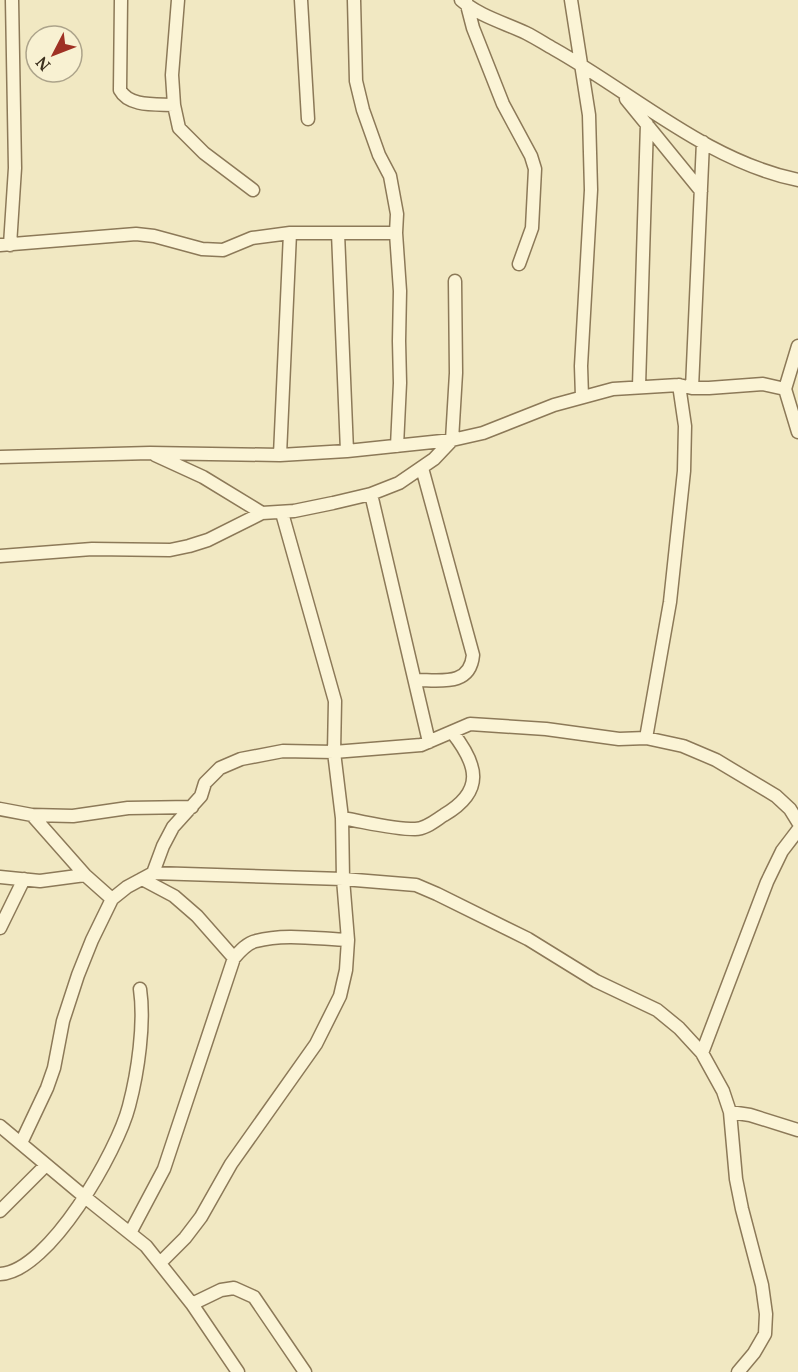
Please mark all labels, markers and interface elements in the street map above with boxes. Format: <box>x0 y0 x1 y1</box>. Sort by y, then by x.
north arrow <box>24 24 84 84</box>
text: N <box>31 52 55 76</box>

